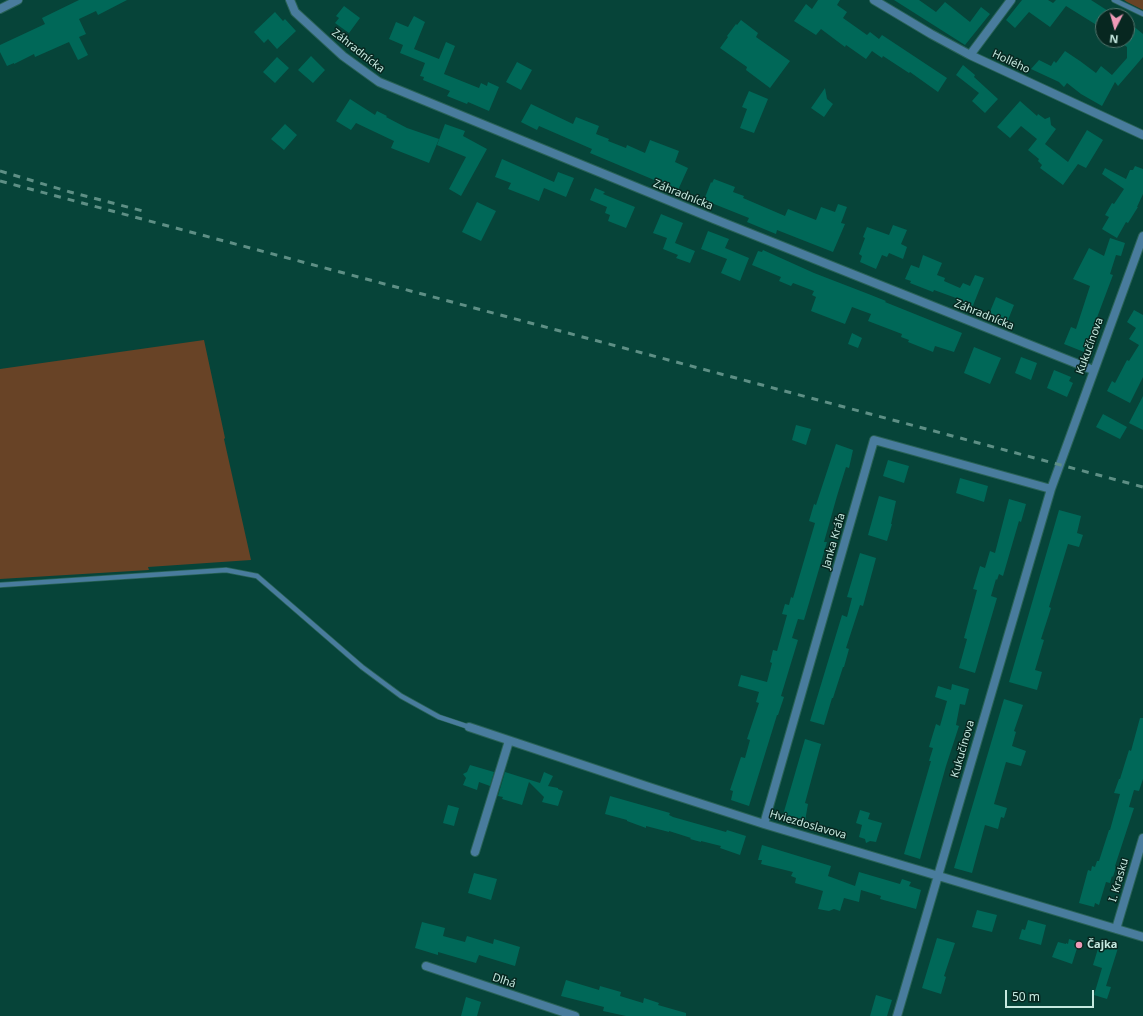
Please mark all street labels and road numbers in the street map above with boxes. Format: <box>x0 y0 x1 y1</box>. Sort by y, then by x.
street label: Záhradnícka <box>329 26 387 76</box>
street label: Hollého <box>990 48 1032 76</box>
street label: Záhradnícka <box>651 177 715 213</box>
street label: Záhradnícka <box>952 297 1016 333</box>
street label: Kukučínova <box>1074 316 1106 376</box>
street label: Janka Kráľa <box>820 512 848 570</box>
street label: Kukučínova <box>948 719 978 779</box>
street label: Hviezdoslavova <box>768 808 848 842</box>
street label: I. Krasku <box>1106 857 1132 903</box>
street label: Dlhá <box>491 971 517 991</box>

